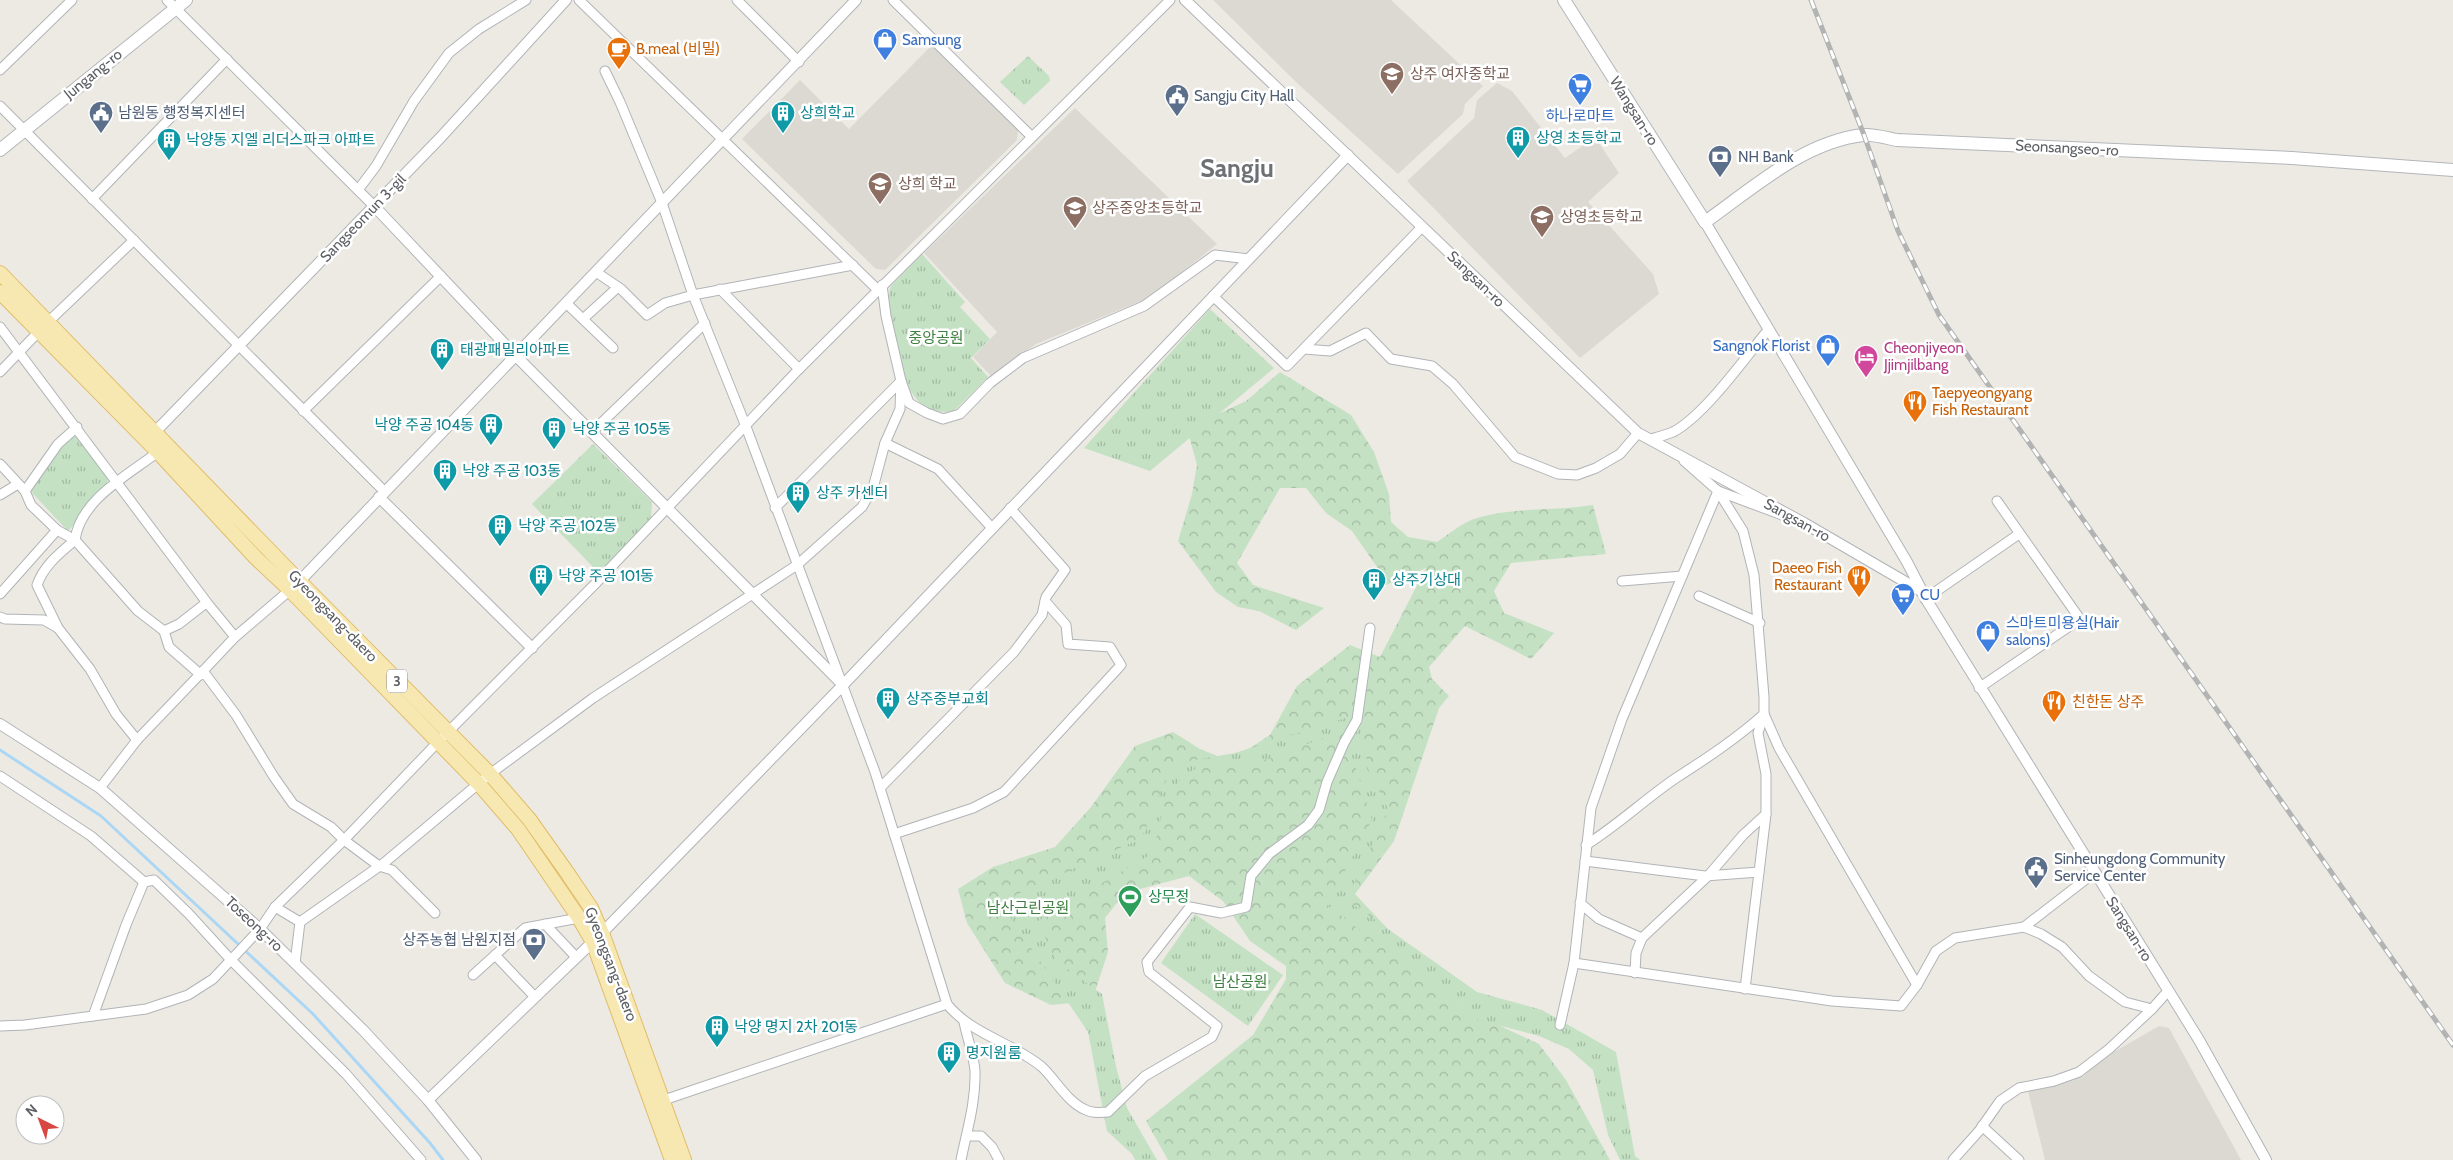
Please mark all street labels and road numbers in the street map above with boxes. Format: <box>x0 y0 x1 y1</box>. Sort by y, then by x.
street label: Jungang-ro <box>60 45 126 104</box>
street label: Wangsan-ro <box>1606 73 1662 149</box>
street label: Seonsangseo-ro <box>2015 136 2119 160</box>
street label: Sangseomun 3-gil <box>316 170 410 266</box>
street label: Sangsan-ro <box>1444 247 1508 311</box>
street label: Sangsan-ro <box>1761 494 1833 546</box>
street label: Gyeongsang-daero <box>285 566 381 666</box>
road number: 3 <box>387 669 407 692</box>
street label: Toseong-ro <box>221 893 287 955</box>
street label: Sangsan-ro <box>2102 893 2156 965</box>
street label: Gyeongsang-daero <box>581 904 641 1024</box>

